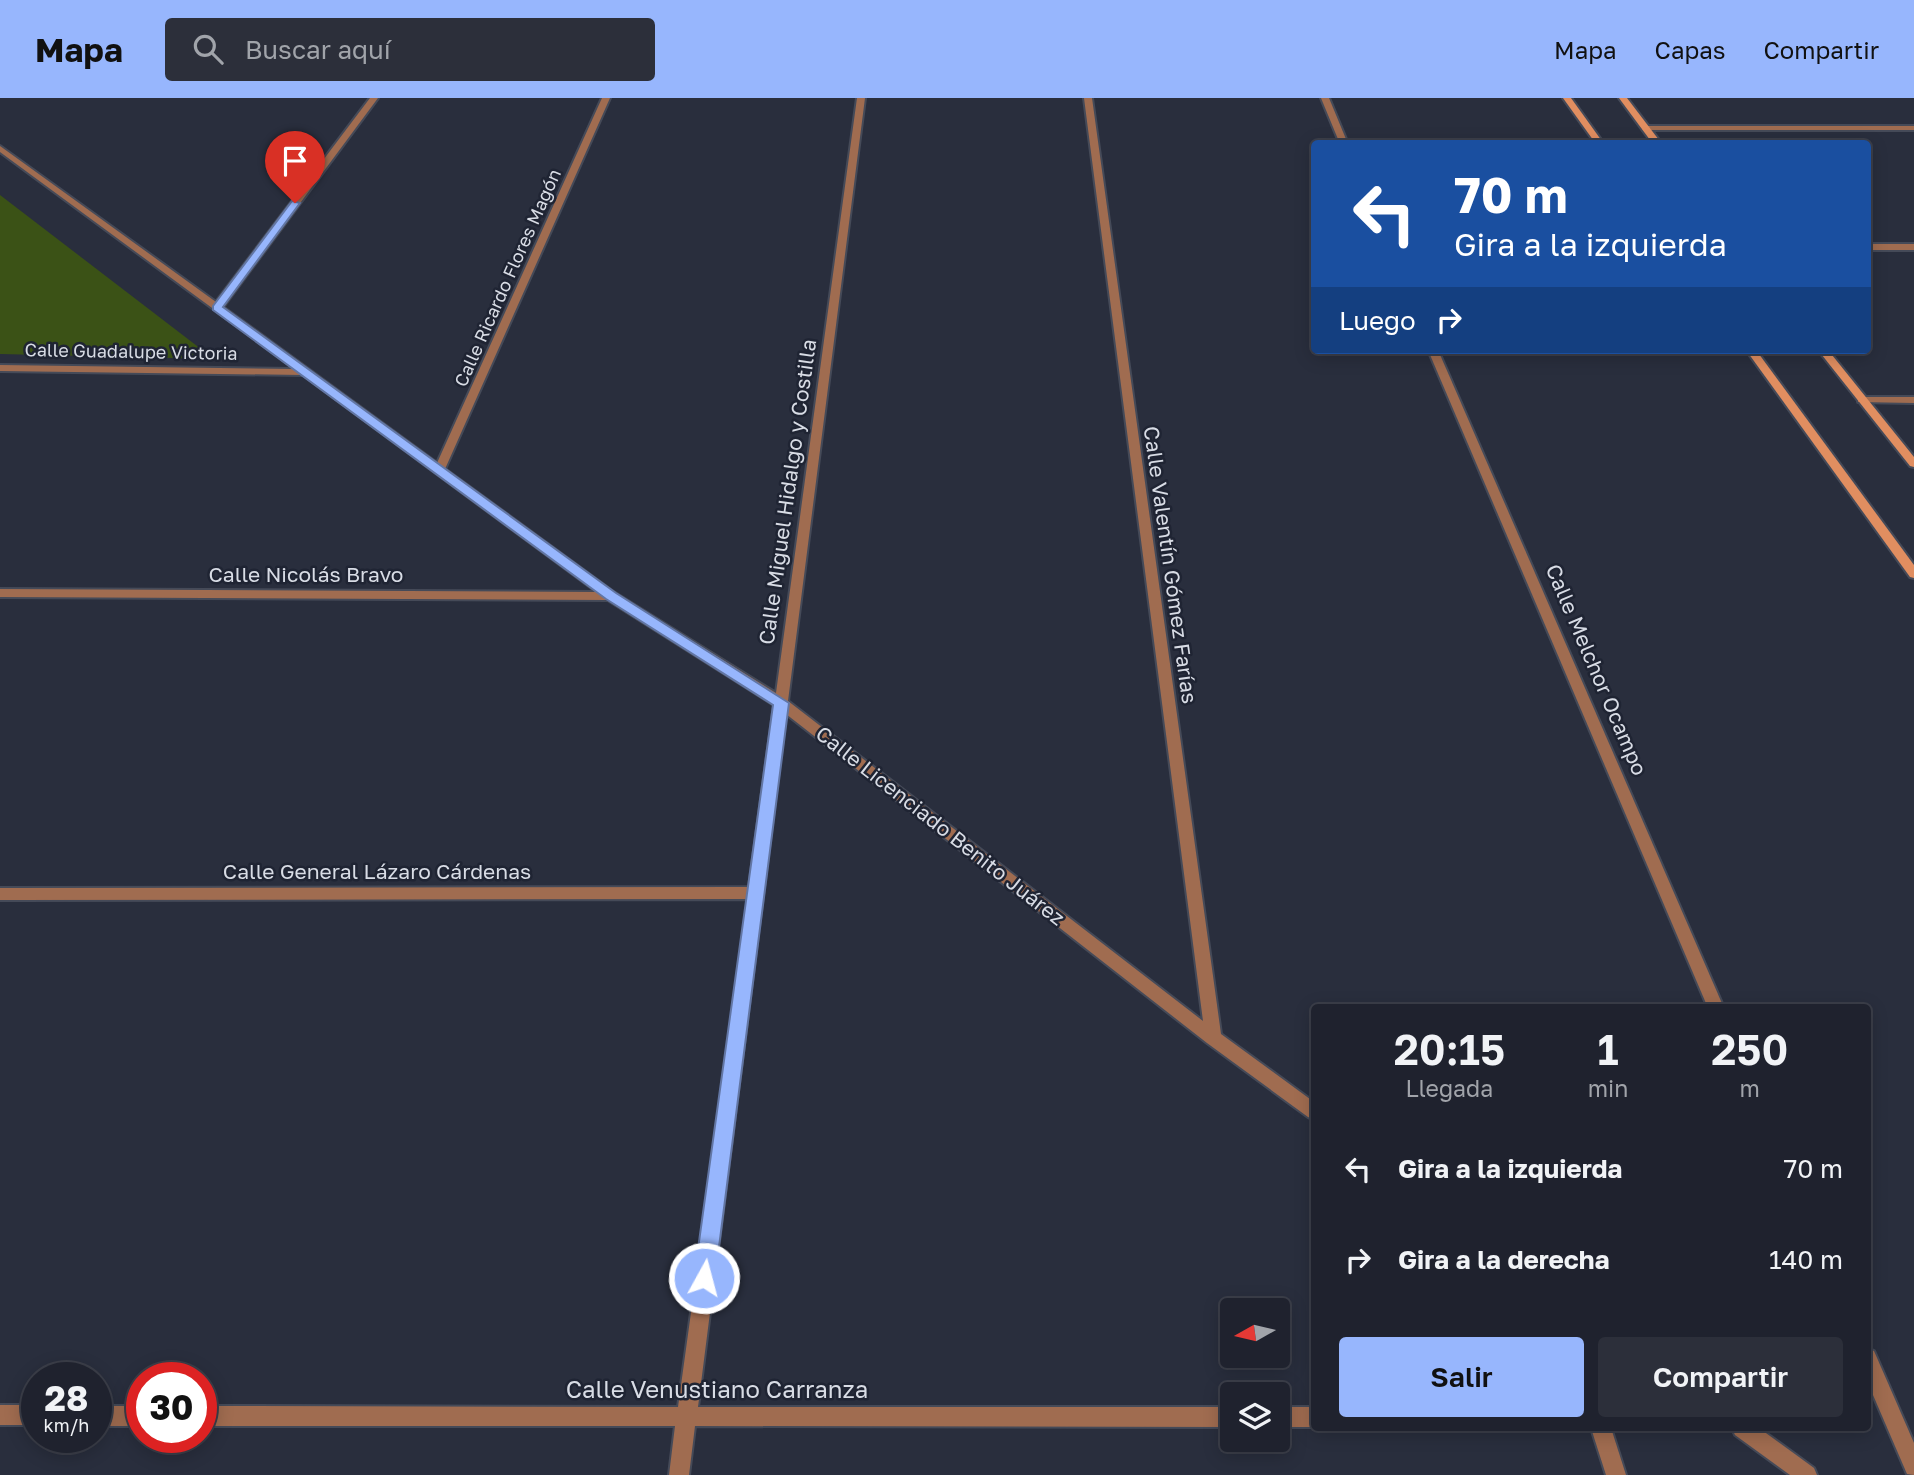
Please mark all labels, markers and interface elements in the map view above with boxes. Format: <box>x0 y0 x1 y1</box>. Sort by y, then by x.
search box <box>165 18 655 81</box>
text: Mapa <box>35 30 123 69</box>
icon: search <box>189 30 227 68</box>
text: Buscar aquí <box>245 34 391 65</box>
text: Mapa <box>1554 35 1617 64</box>
text: Capas <box>1655 35 1725 64</box>
text: Compartir <box>1763 35 1879 64</box>
pin <box>265 131 325 203</box>
icon: arrive <box>276 142 314 180</box>
street label: Calle Ricardo Flores Magón <box>449 165 565 390</box>
text: 70 m <box>1454 165 1568 224</box>
icon: left <box>1339 168 1430 259</box>
text: Gira a la izquierda <box>1454 225 1727 263</box>
icon: right <box>1430 301 1468 339</box>
text: Luego <box>1339 305 1416 336</box>
street label: Calle Miguel Hidalgo y Costilla <box>753 337 821 646</box>
street label: Calle Guadalupe Victoria <box>24 338 238 364</box>
street label: Calle Valentín Gómez Farías <box>1139 424 1203 705</box>
street label: Calle Melchor Ocampo <box>1541 560 1653 779</box>
street label: Calle Nicolás Bravo <box>209 561 403 587</box>
street label: Calle Licenciado Benito Juárez <box>811 720 1070 931</box>
street label: Calle General Lázaro Cárdenas <box>223 858 531 884</box>
text: 20:15 <box>1394 1024 1505 1074</box>
text: 1 <box>1598 1024 1619 1074</box>
text: 250 <box>1711 1024 1788 1074</box>
text: Llegada <box>1406 1074 1493 1102</box>
text: min <box>1588 1074 1628 1102</box>
text: m <box>1740 1074 1760 1102</box>
icon: left <box>1339 1150 1377 1188</box>
text: Gira a la izquierda <box>1398 1153 1622 1184</box>
text: 70 m <box>1784 1153 1843 1184</box>
position arrow <box>667 1241 741 1315</box>
icon: right <box>1339 1241 1377 1279</box>
text: Gira a la derecha <box>1398 1244 1610 1275</box>
text: 140 m <box>1769 1244 1843 1275</box>
north arrow <box>1220 1298 1290 1368</box>
map controls <box>1220 1298 1290 1452</box>
button: Salir <box>1339 1337 1584 1417</box>
button: Compartir <box>1598 1337 1843 1417</box>
speed limit sign: 30 <box>126 1362 217 1453</box>
street label: Calle Venustiano Carranza <box>566 1374 868 1403</box>
text: 28 <box>45 1377 88 1419</box>
button: layers <box>1220 1382 1290 1452</box>
text: km/h <box>44 1414 89 1436</box>

